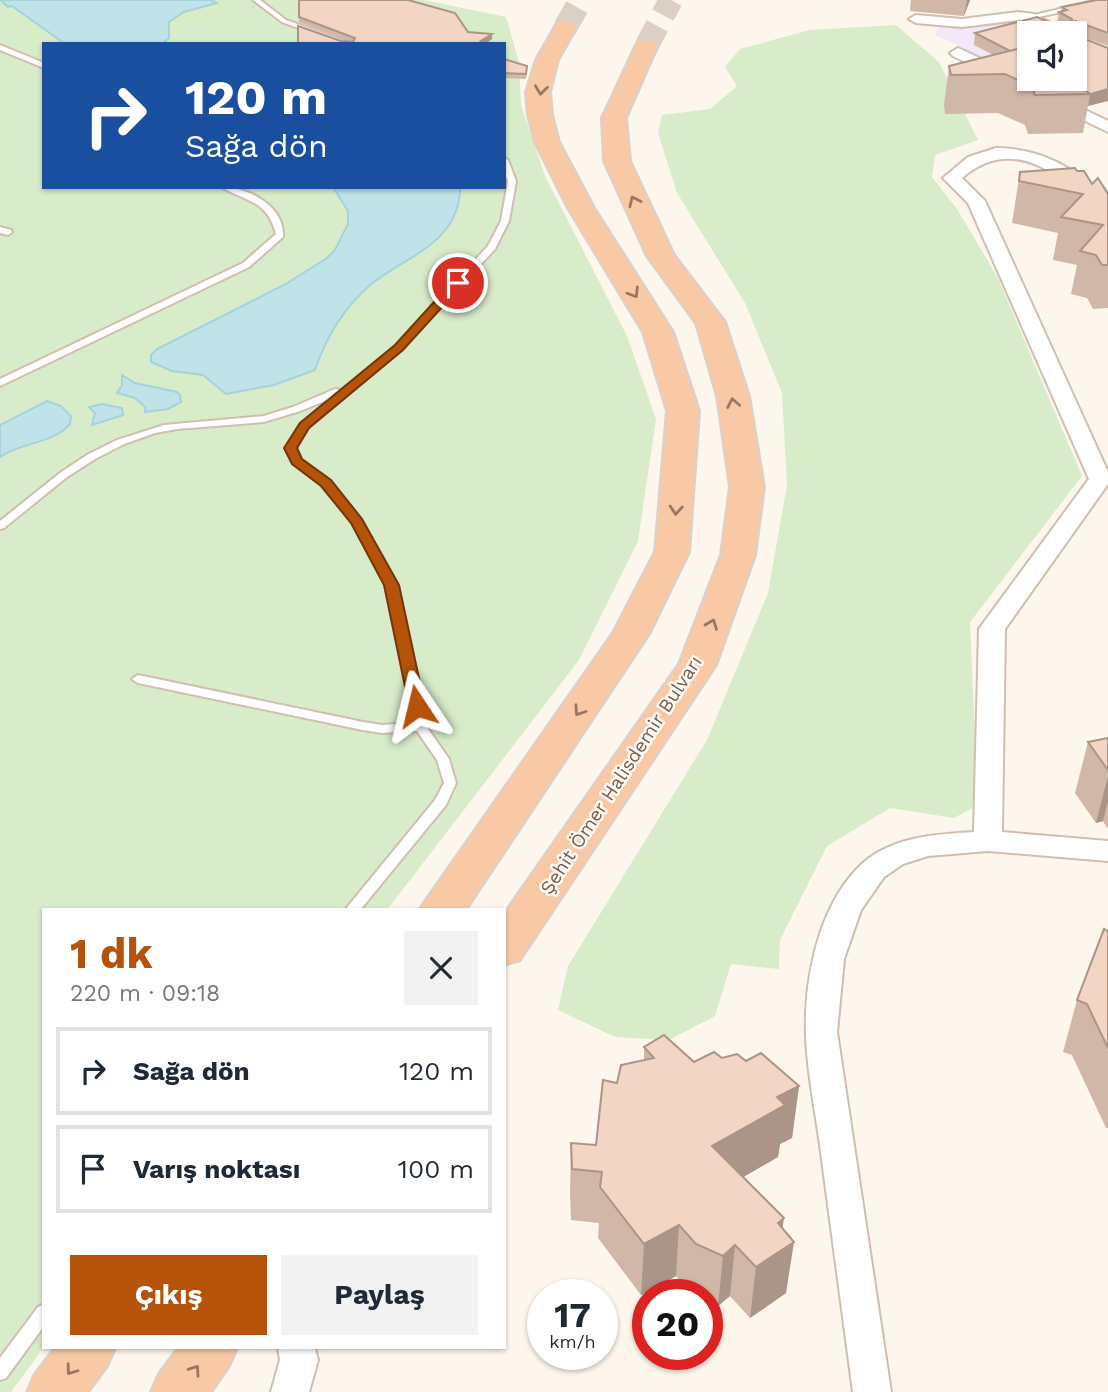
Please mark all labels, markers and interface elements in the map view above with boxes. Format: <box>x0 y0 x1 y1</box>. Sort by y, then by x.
map controls <box>1017 21 1087 91</box>
button: sound <box>1017 21 1087 91</box>
text: 120 m <box>185 68 327 126</box>
icon: right <box>70 70 161 161</box>
one-way arrow <box>533 84 548 96</box>
text: Sağa dön <box>185 127 328 165</box>
one-way arrow <box>628 196 642 208</box>
pin <box>428 253 488 313</box>
icon: arrive <box>439 264 477 302</box>
one-way arrow <box>625 286 638 299</box>
one-way arrow <box>727 397 742 409</box>
one-way arrow <box>668 504 683 515</box>
one-way arrow <box>704 618 718 630</box>
street label: Şehit Ömer Halisdemir Bulvarı <box>535 652 707 898</box>
position arrow <box>380 669 454 743</box>
one-way arrow <box>575 703 587 716</box>
text: 1 dk <box>70 929 153 978</box>
button: close <box>404 931 478 1005</box>
text: 220 m · 09:18 <box>70 980 220 1007</box>
icon: right <box>74 1052 112 1090</box>
text: Sağa dön <box>133 1056 250 1086</box>
text: 120 m <box>399 1056 474 1086</box>
icon: arrive <box>74 1150 112 1188</box>
text: Varış noktası <box>133 1154 300 1184</box>
text: 100 m <box>398 1154 474 1184</box>
button: Çıkış <box>70 1255 267 1335</box>
button: Paylaş <box>281 1255 478 1335</box>
speed limit sign: 20 <box>632 1279 723 1370</box>
text: 17 <box>554 1294 591 1336</box>
text: km/h <box>549 1331 596 1352</box>
one-way arrow <box>67 1362 79 1375</box>
one-way arrow <box>187 1365 199 1378</box>

